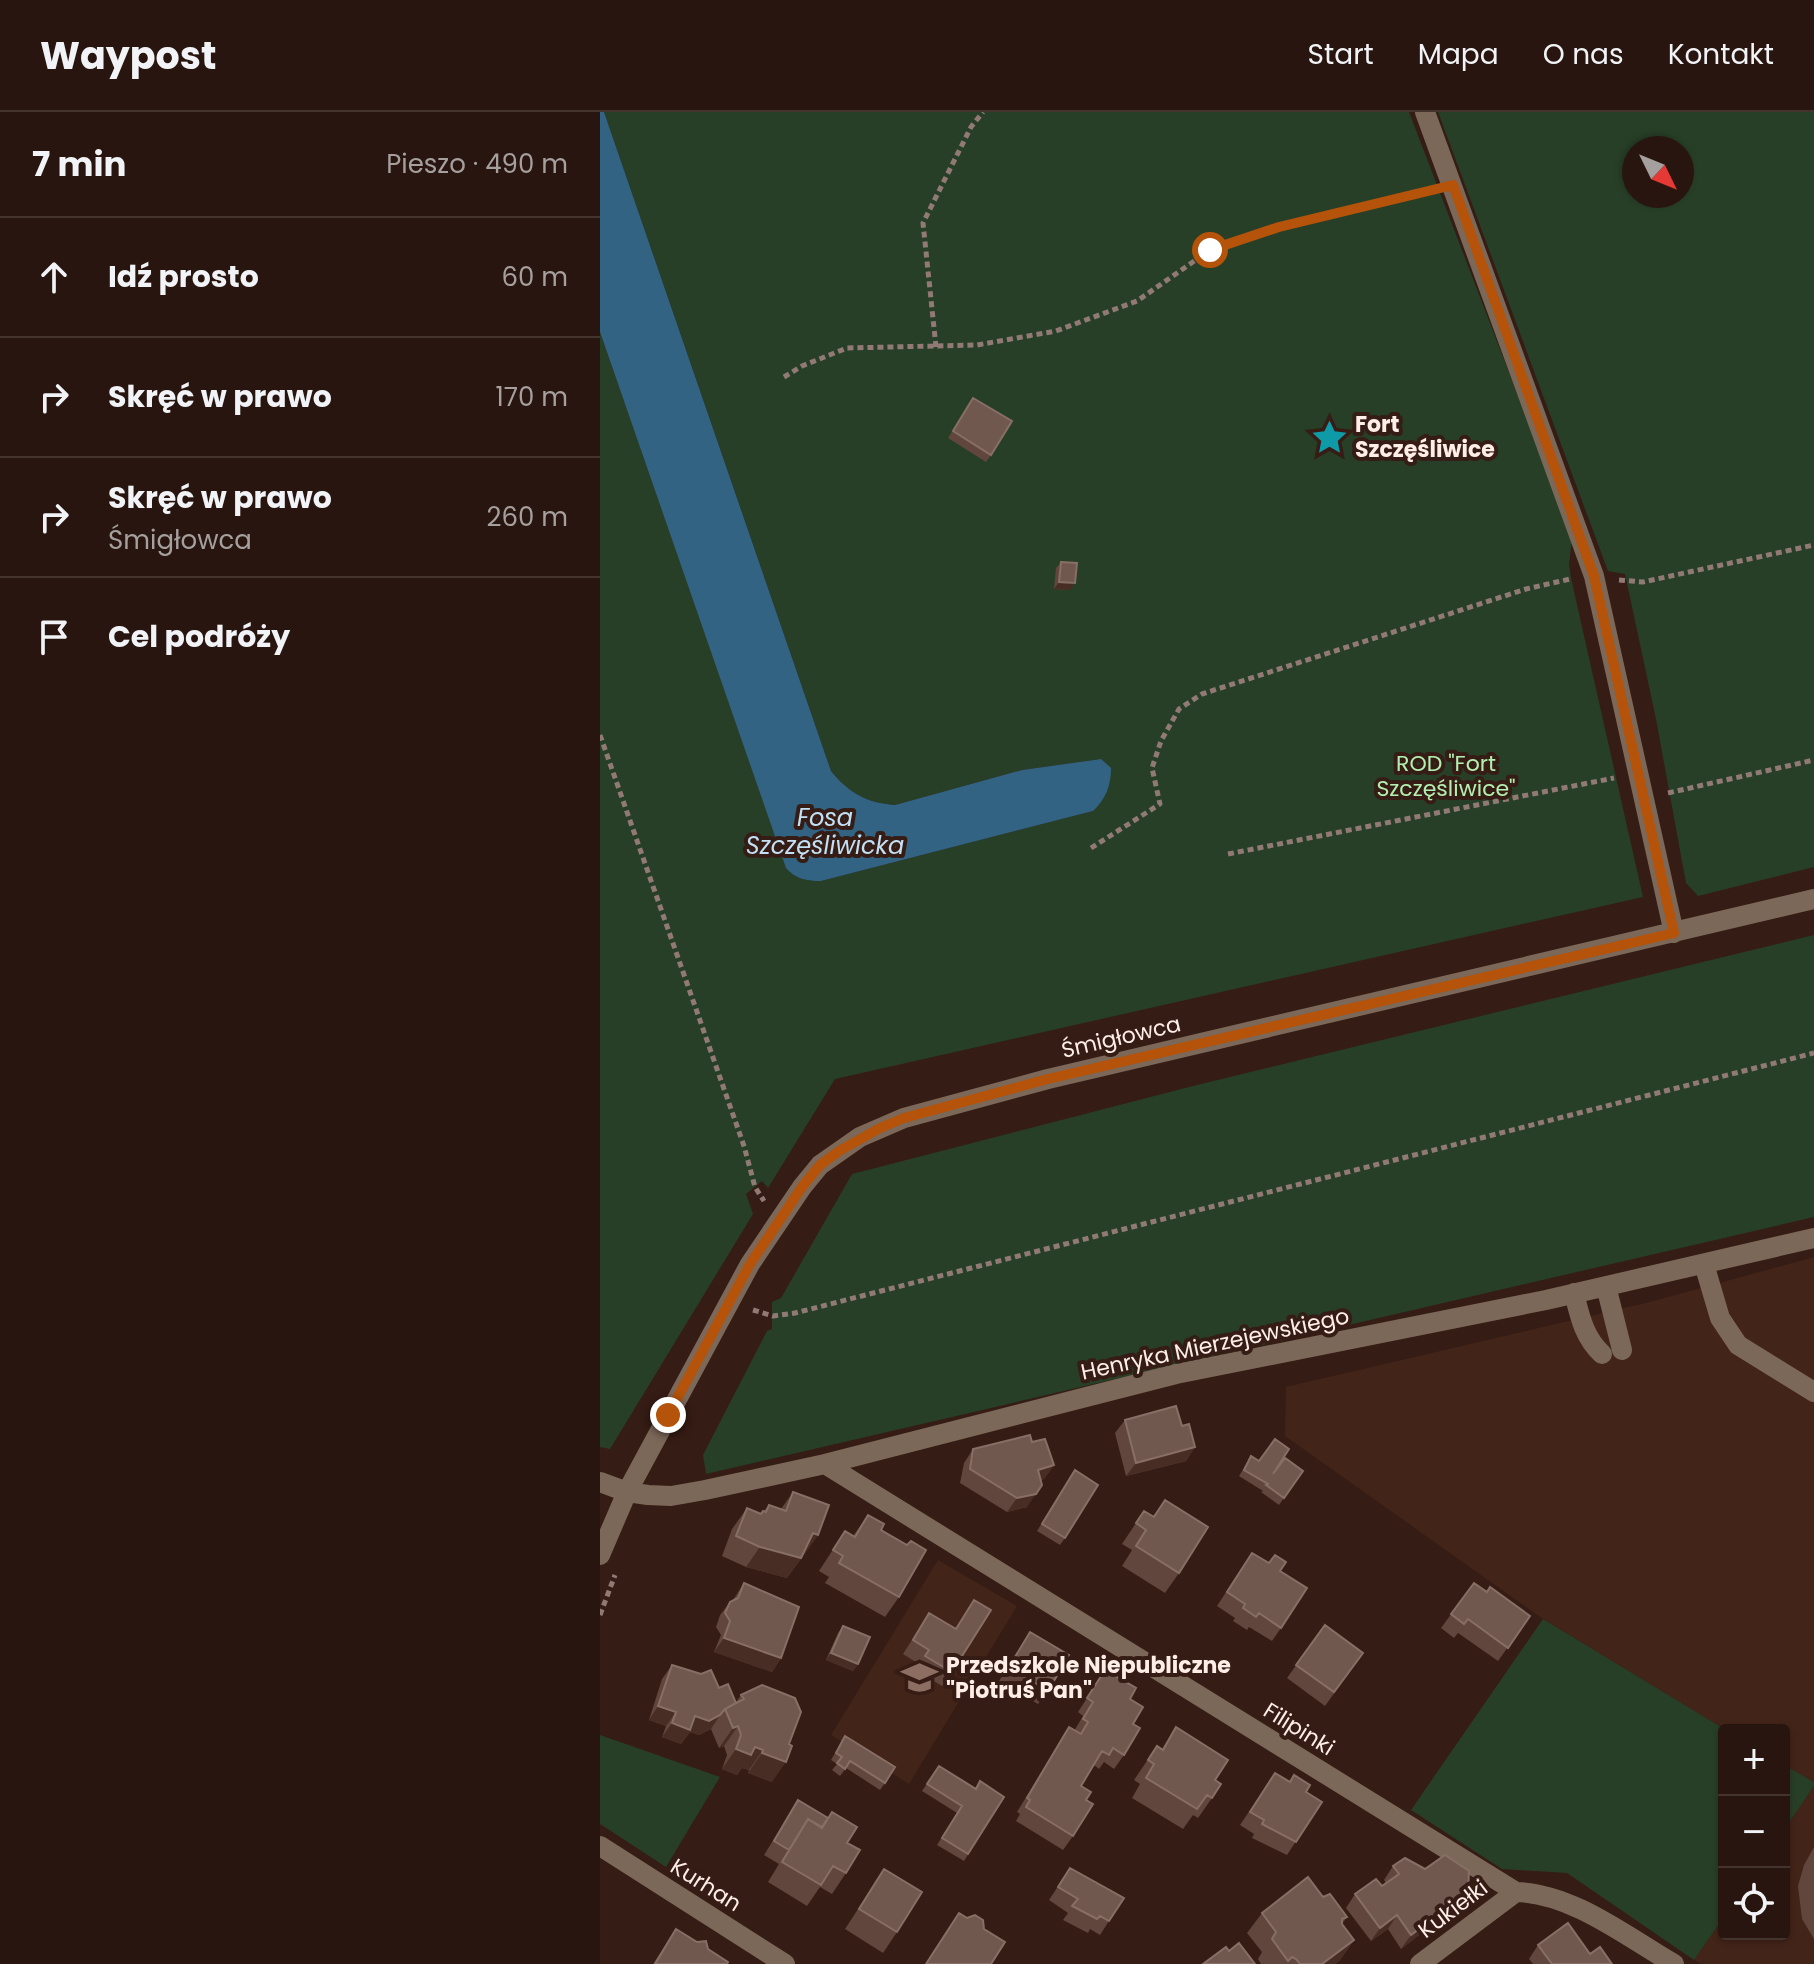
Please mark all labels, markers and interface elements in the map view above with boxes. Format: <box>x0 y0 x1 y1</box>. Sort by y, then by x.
text: Waypost <box>40 29 216 82</box>
text: Start <box>1308 35 1374 74</box>
text: Mapa <box>1418 35 1499 74</box>
text: O nas <box>1543 35 1624 74</box>
text: Kontakt <box>1668 35 1774 74</box>
north arrow <box>1622 136 1694 208</box>
text: 7 min <box>32 140 126 188</box>
text: Pieszo · 490 m <box>386 146 568 182</box>
route start <box>1192 232 1228 268</box>
icon: ahead <box>32 255 76 299</box>
text: Idź prosto <box>108 255 259 298</box>
text: 60 m <box>501 259 568 295</box>
icon: right <box>32 375 76 419</box>
text: Skręć w prawo <box>108 375 332 418</box>
text: 170 m <box>495 379 568 415</box>
place label: Fort Szczęśliwice <box>1355 409 1495 465</box>
place icon: Fort Szczęśliwice <box>1310 418 1348 456</box>
text: Skręć w prawo <box>108 476 332 519</box>
icon: right <box>32 495 76 539</box>
text: 260 m <box>486 499 568 535</box>
text: Śmigłowca <box>108 522 252 558</box>
icon: arrive <box>32 615 76 659</box>
text: Cel podróży <box>108 615 290 658</box>
park label: ROD "Fort Szczęśliwice" <box>1376 748 1516 804</box>
water label: Fosa Szczęśliwicka <box>746 801 904 862</box>
street label: Śmigłowca <box>1058 1008 1184 1066</box>
street label: Henryka Mierzejewskiego <box>1078 1300 1352 1388</box>
route end <box>650 1397 686 1433</box>
place label: Przedszkole Niepubliczne "Piotruś Pan" <box>946 1650 1231 1706</box>
school or university icon: Przedszkole Niepubliczne "Piotruś Pan" <box>901 1659 939 1697</box>
street label: Filipinki <box>1258 1695 1340 1763</box>
map controls <box>1718 1724 1790 1940</box>
button: + <box>1718 1724 1790 1796</box>
button: − <box>1718 1796 1790 1868</box>
street label: Kurhan <box>665 1851 747 1919</box>
button: locate <box>1718 1868 1790 1940</box>
street label: Kukiełki <box>1412 1873 1494 1945</box>

